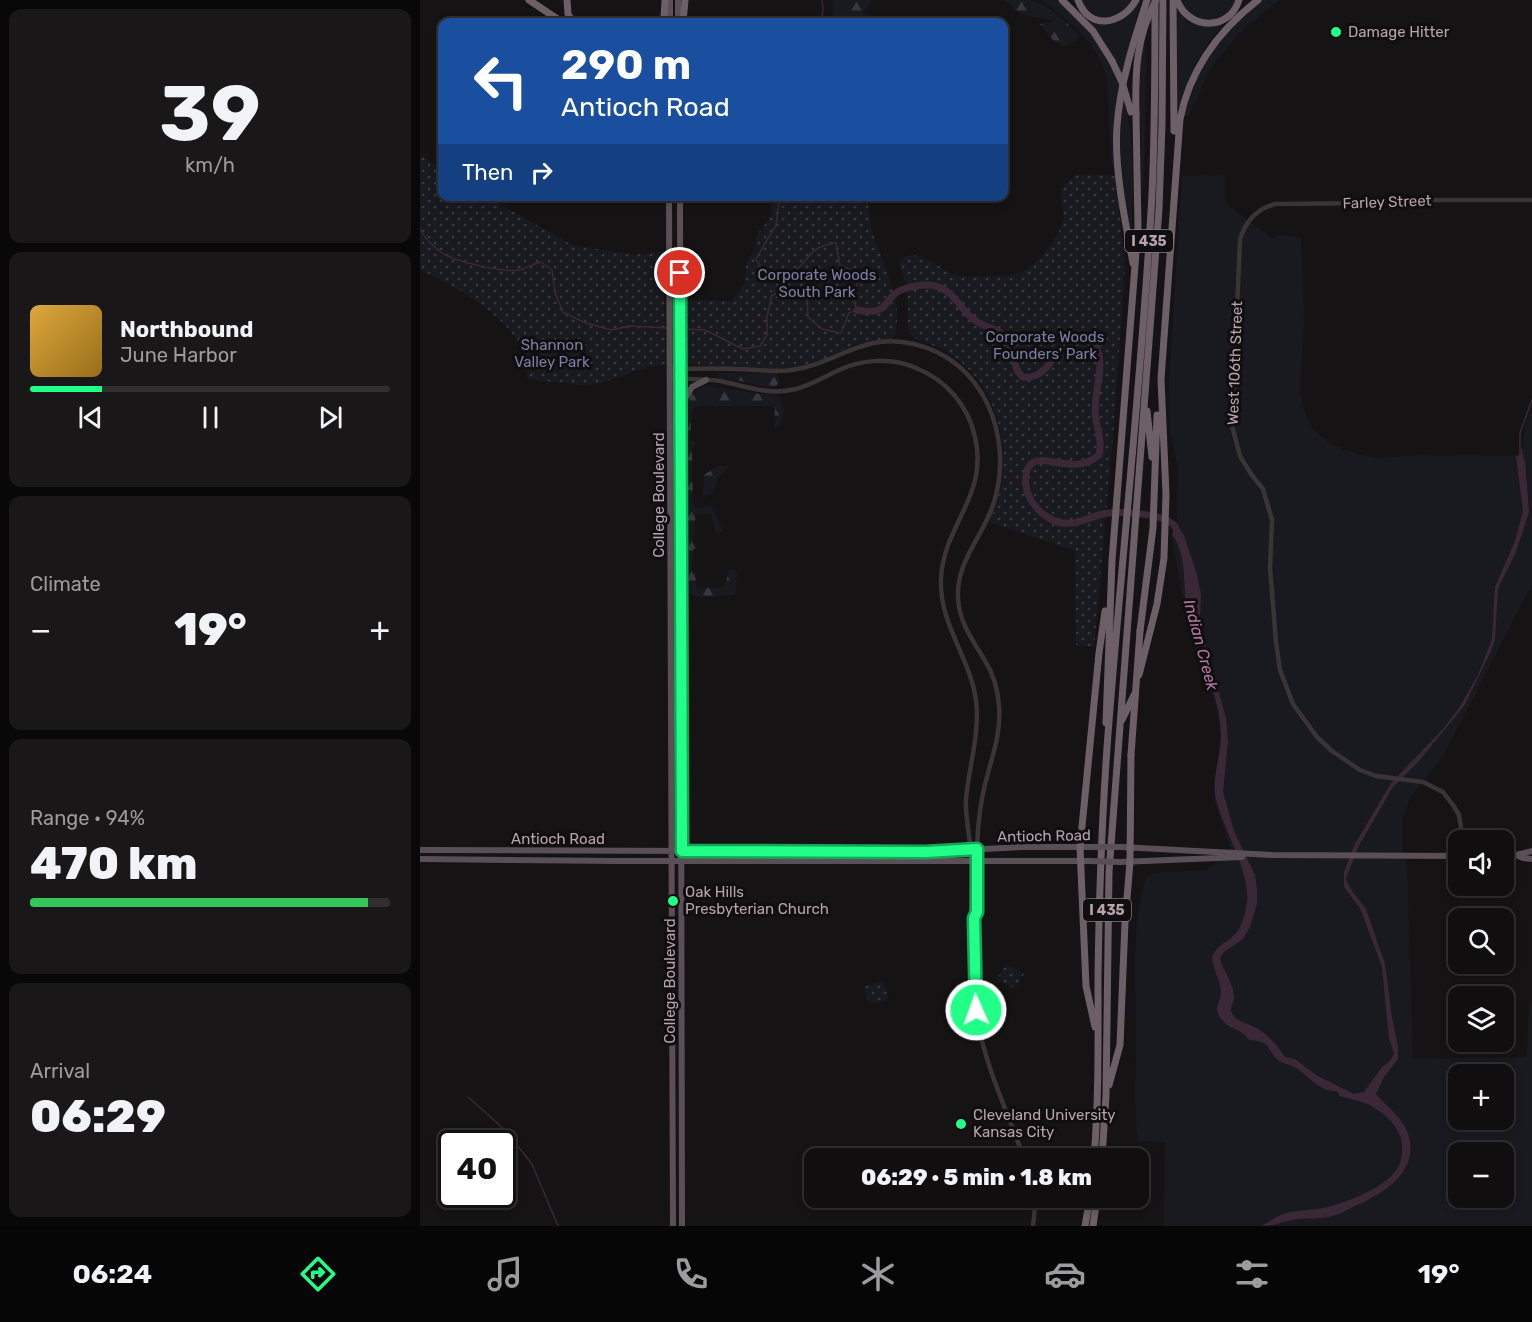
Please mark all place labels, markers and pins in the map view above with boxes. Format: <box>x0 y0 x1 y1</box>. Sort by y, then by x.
place label: Damage Hitter <box>1348 23 1450 41</box>
marker: Damage Hitter <box>1329 25 1343 39</box>
pin <box>654 247 705 298</box>
place label: Oak Hills Presbyterian Church <box>685 883 829 918</box>
marker: Oak Hills Presbyterian Church <box>666 894 680 908</box>
place label: Cleveland University Kansas City <box>973 1106 1116 1141</box>
marker: Cleveland University Kansas City <box>954 1117 968 1131</box>

